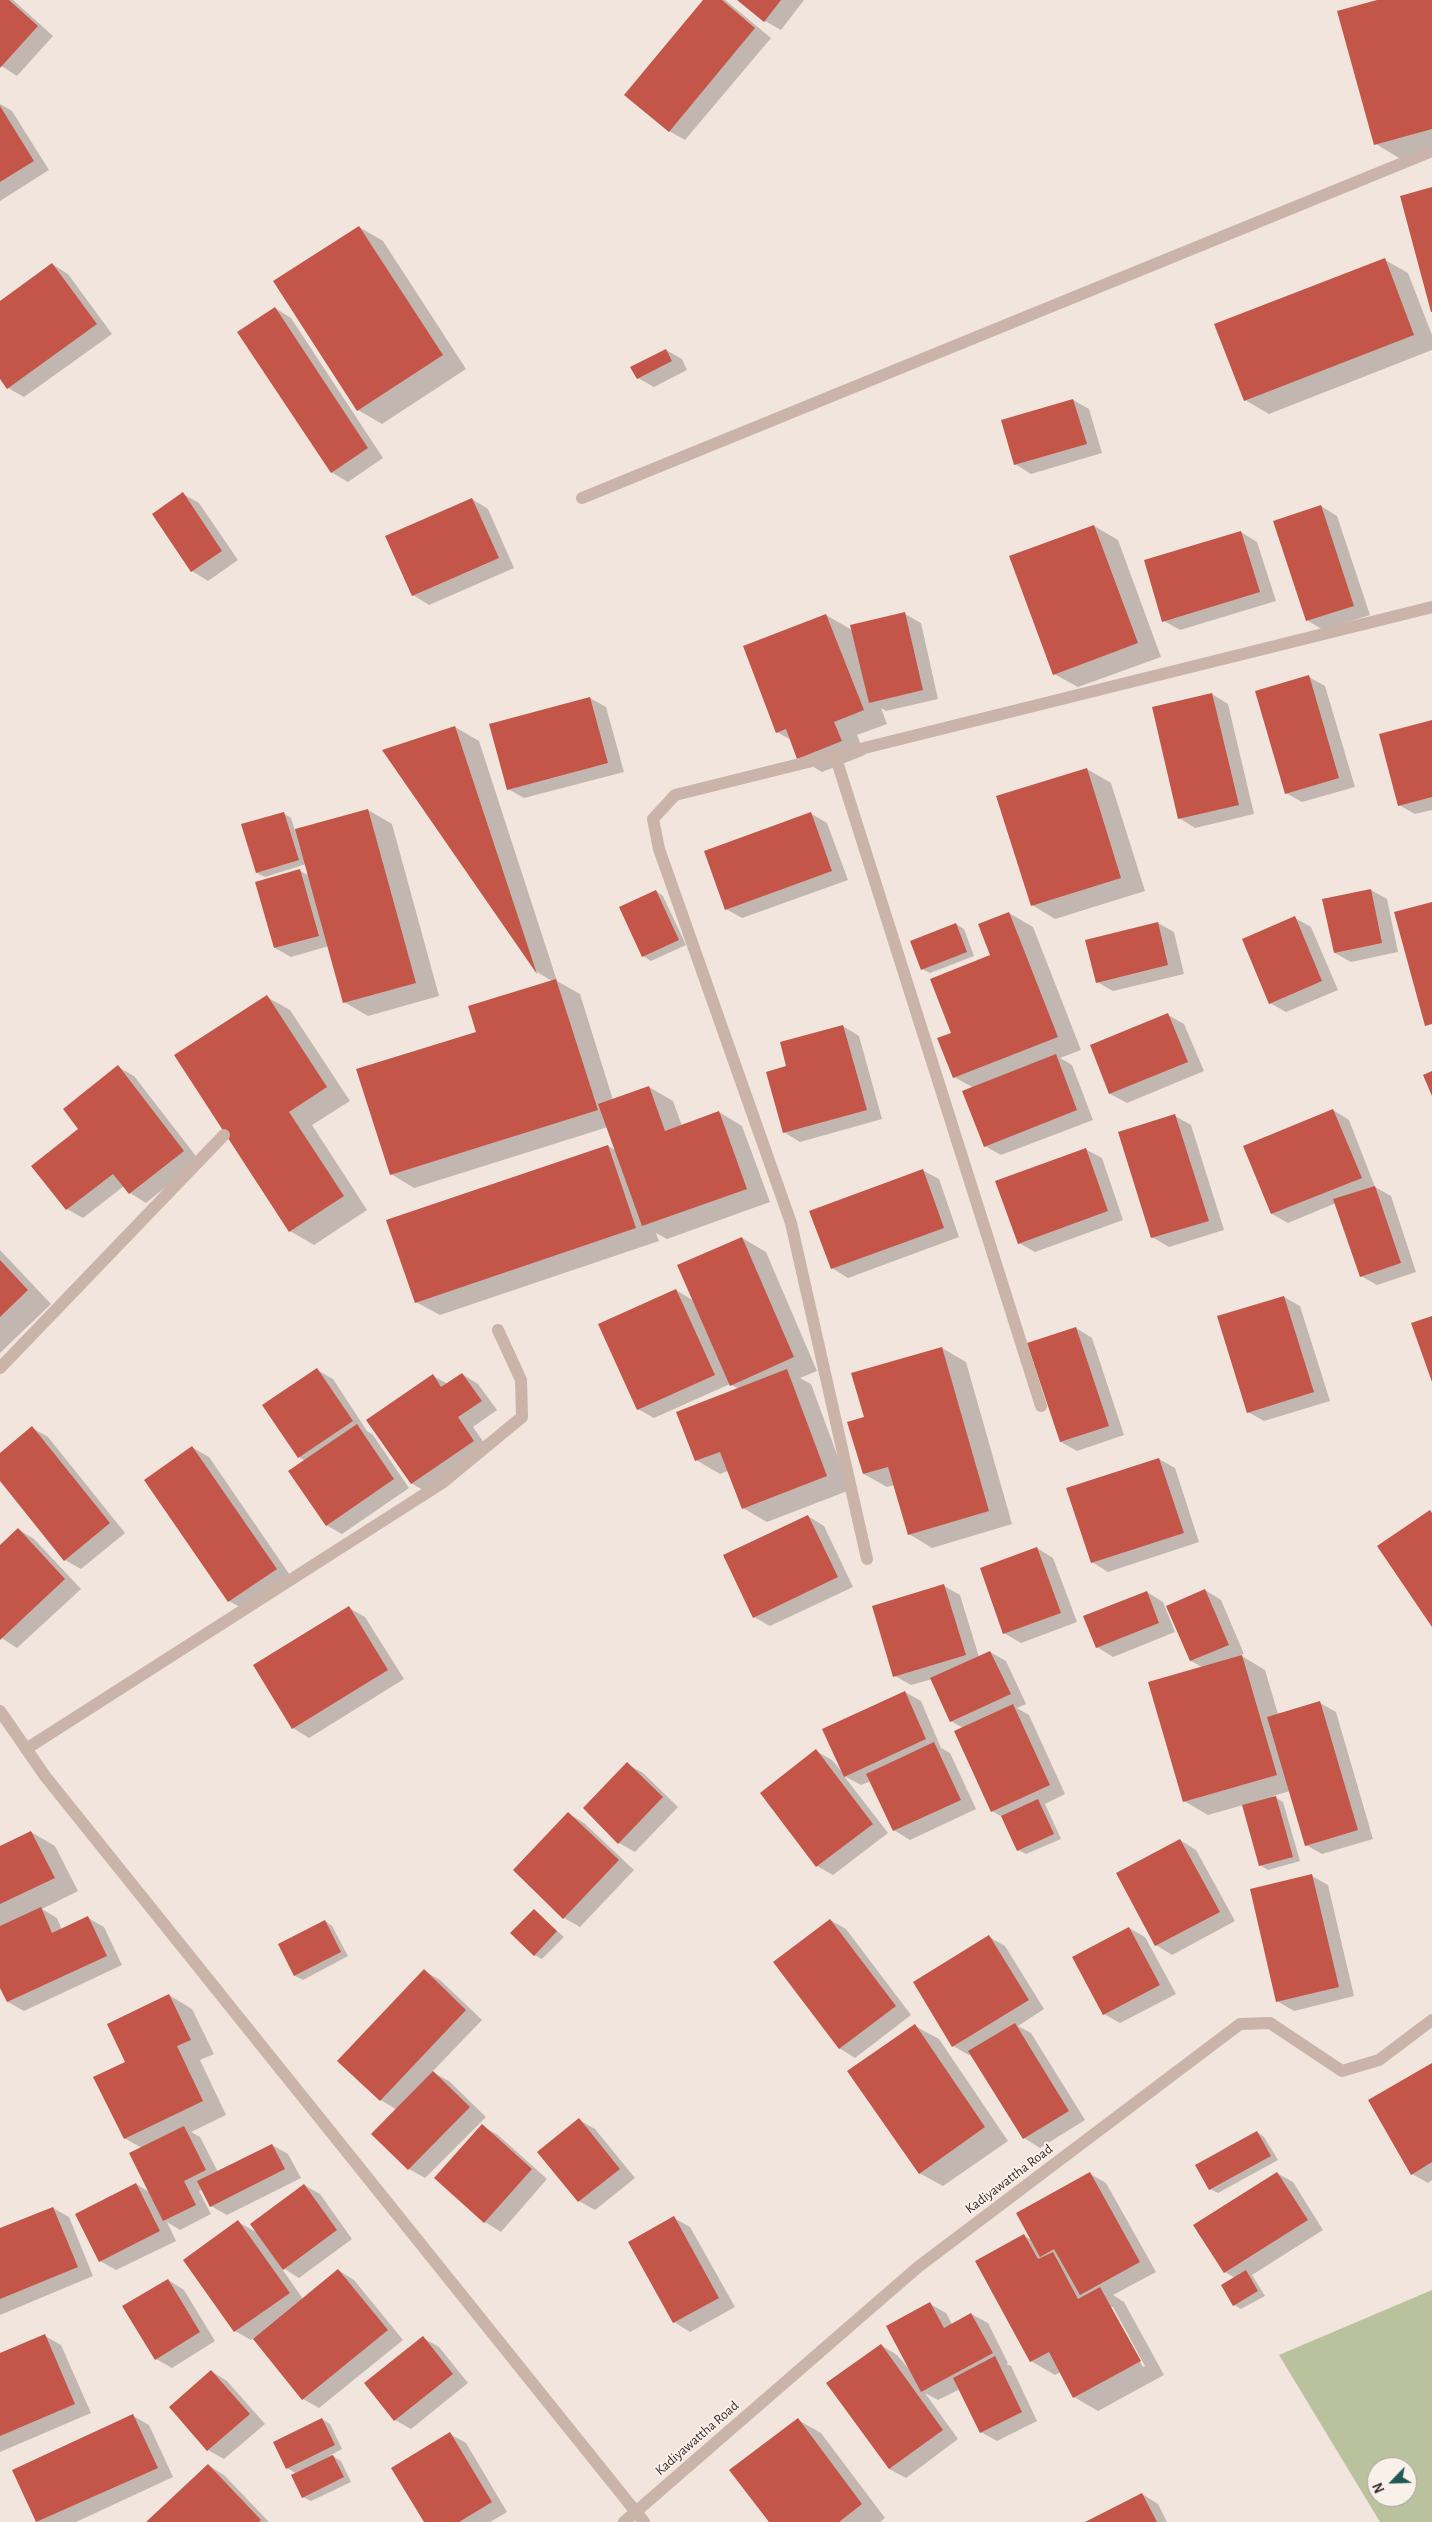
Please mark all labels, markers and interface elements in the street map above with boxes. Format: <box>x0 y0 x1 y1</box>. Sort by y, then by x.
street label: Kadiyawattha Road <box>962 2141 1056 2217</box>
street label: Kadiyawattha Road <box>652 2397 742 2479</box>
north arrow <box>1367 2457 1417 2507</box>
text: N <box>1371 2480 1388 2495</box>

